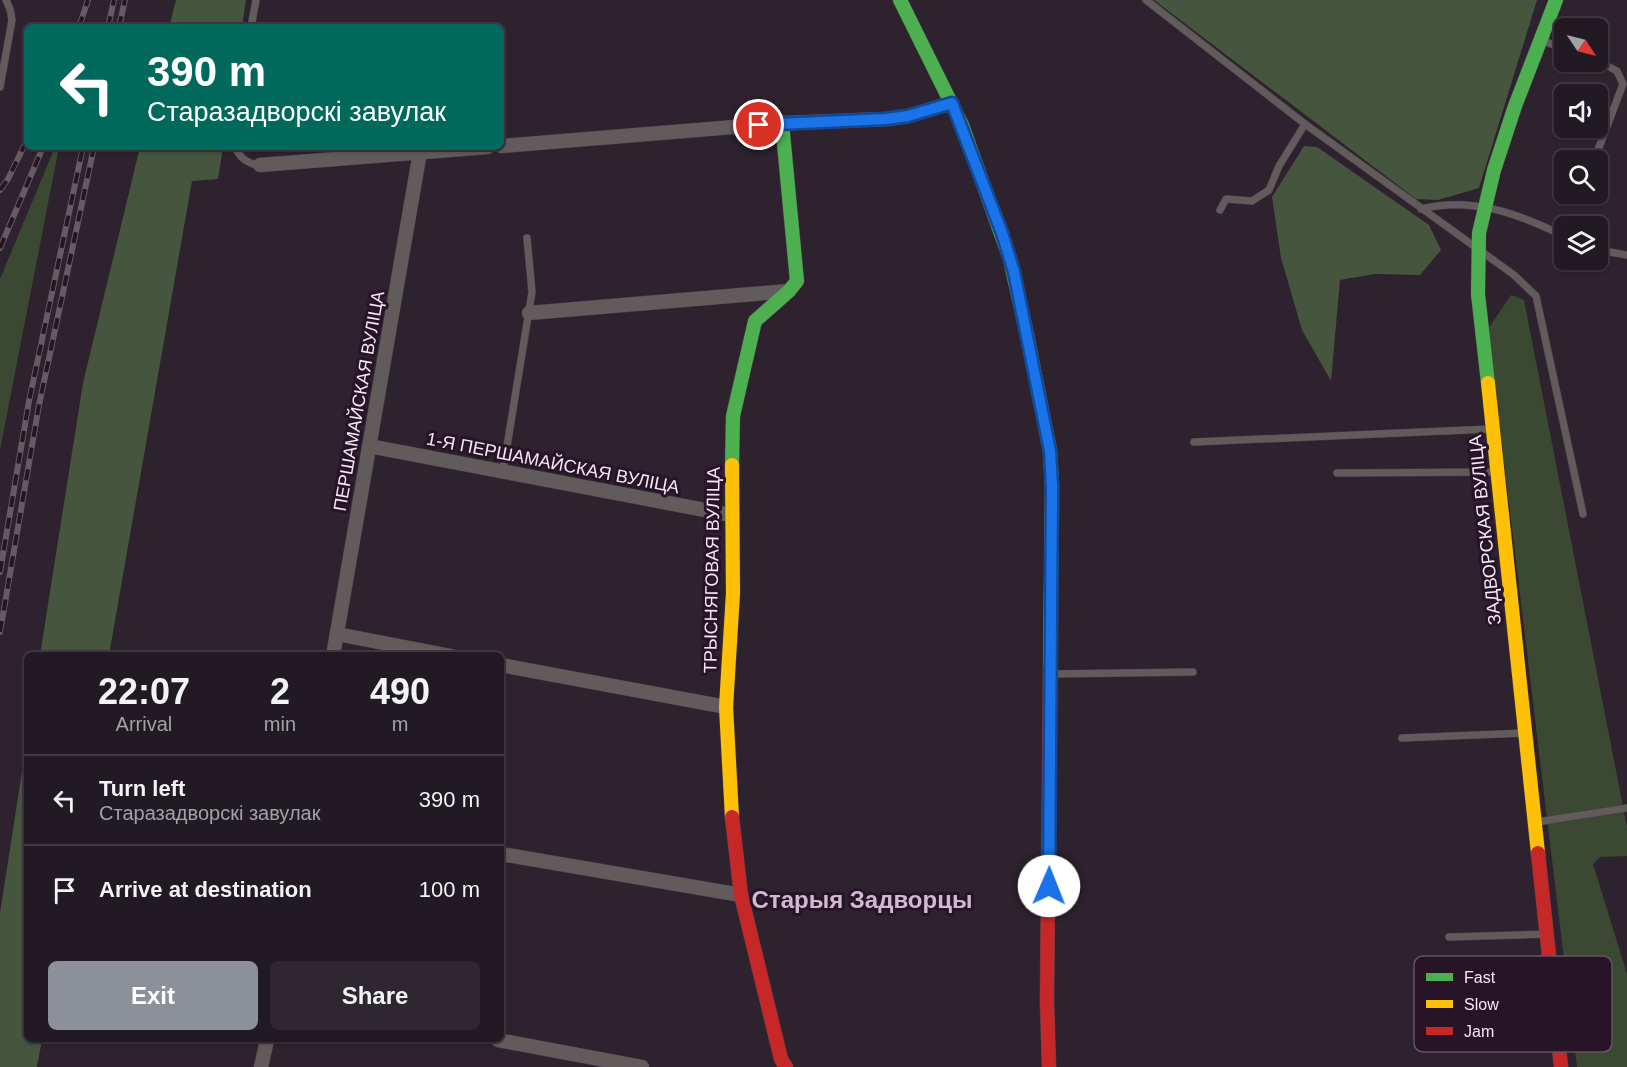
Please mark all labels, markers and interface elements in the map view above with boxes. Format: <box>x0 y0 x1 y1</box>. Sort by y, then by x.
north arrow <box>1554 18 1608 72</box>
map controls <box>1554 18 1608 270</box>
icon: left <box>48 48 126 126</box>
text: 390 m <box>147 48 266 95</box>
button: sound <box>1554 84 1608 138</box>
text: Старазадворскі завулак <box>147 97 446 127</box>
pin <box>733 99 784 150</box>
icon: arrive <box>742 108 775 141</box>
button: search <box>1554 150 1608 204</box>
button: layers <box>1554 216 1608 270</box>
street label: ПЕРШАМАЙСКАЯ ВУЛІЦА <box>329 289 388 513</box>
street label: 1-Я ПЕРШАМАЙСКАЯ ВУЛІЦА <box>425 428 681 497</box>
street label: ЗАДВОРСКАЯ ВУЛІЦА <box>1465 434 1505 626</box>
street label: ТРЫСНЯГОВАЯ ВУЛІЦА <box>700 467 724 673</box>
text: 22:07 <box>98 671 190 712</box>
text: 2 <box>270 671 290 712</box>
text: 490 <box>370 671 430 712</box>
text: Arrival <box>116 713 172 735</box>
text: min <box>264 713 296 735</box>
text: m <box>392 713 408 735</box>
text: Turn left <box>99 776 185 801</box>
icon: left <box>48 784 81 817</box>
text: 390 m <box>419 787 480 812</box>
text: Старазадворскі завулак <box>99 802 320 824</box>
position arrow <box>1017 854 1081 918</box>
icon: arrive <box>48 874 81 907</box>
text: Arrive at destination <box>99 877 312 902</box>
text: 100 m <box>419 877 480 902</box>
district label: Старыя Задворцы <box>752 886 972 913</box>
legend <box>1414 956 1612 1052</box>
button: Exit <box>48 961 258 1030</box>
button: Share <box>270 961 480 1030</box>
text: Fast <box>1464 969 1496 986</box>
text: Slow <box>1464 996 1499 1013</box>
text: Jam <box>1464 1023 1494 1040</box>

